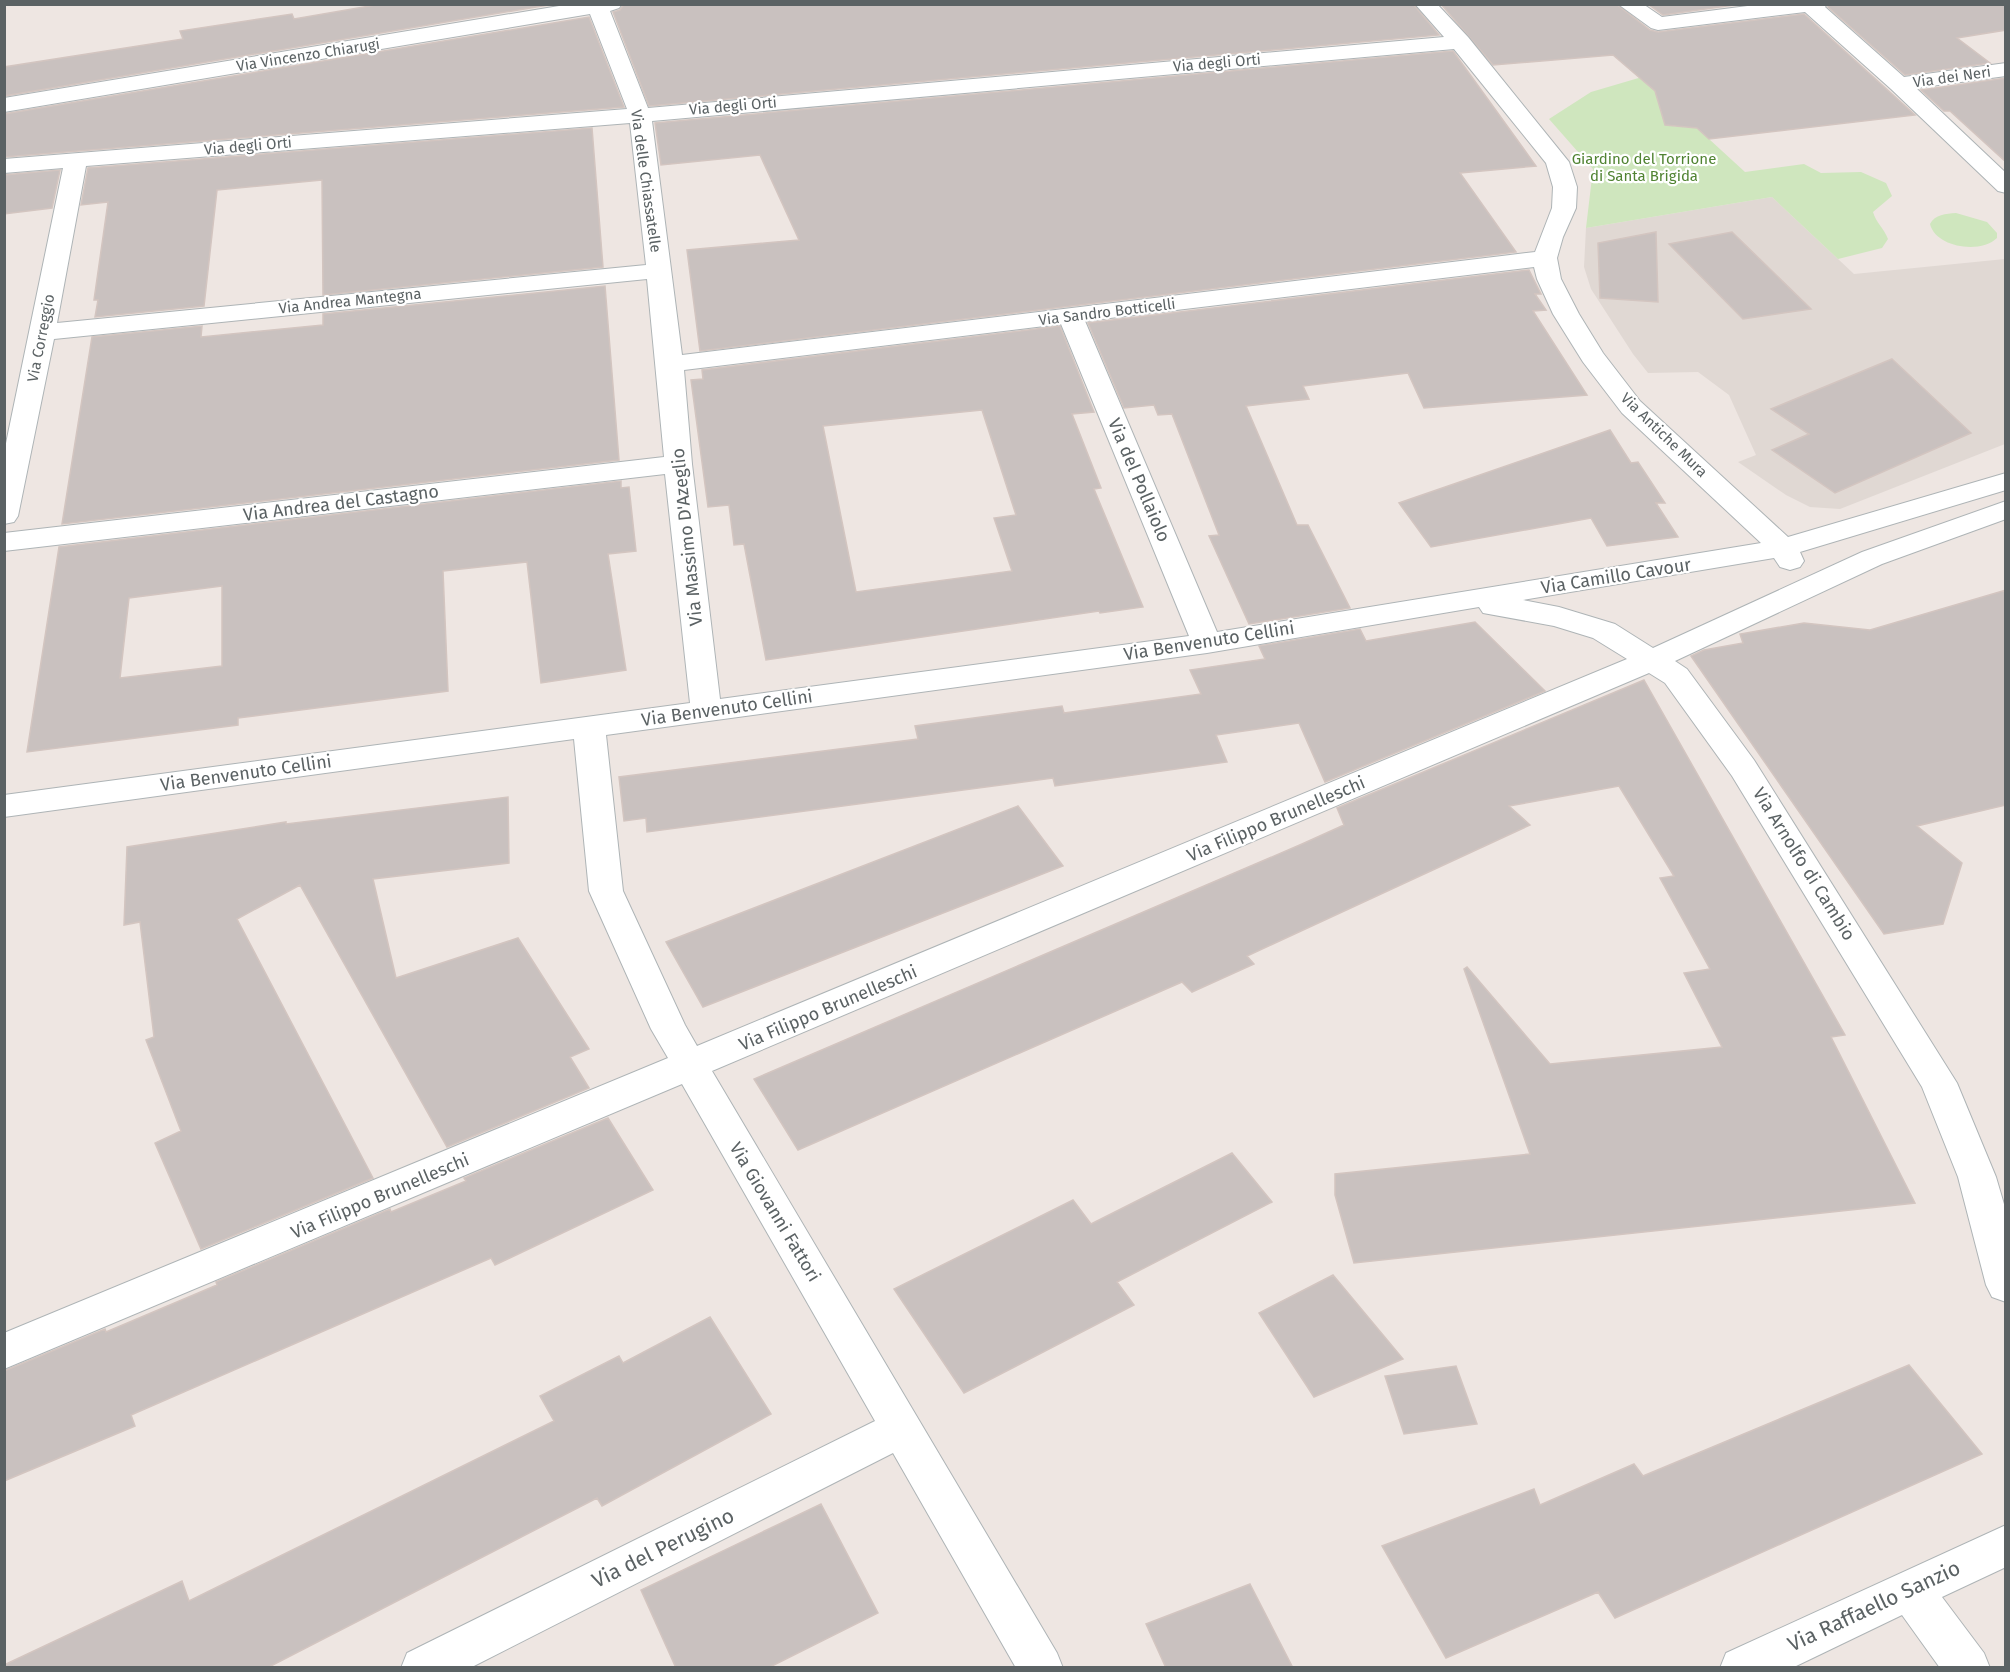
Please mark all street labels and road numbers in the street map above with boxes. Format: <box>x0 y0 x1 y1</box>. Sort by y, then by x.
street label: Via Vincenzo Chiarugi <box>235 35 381 75</box>
street label: Via degli Orti <box>1172 50 1262 76</box>
street label: Via dei Neri <box>1912 63 1992 91</box>
street label: Via degli Orti <box>688 93 778 119</box>
street label: Via delle Chiassatelle <box>627 108 665 254</box>
street label: Via degli Orti <box>203 133 293 159</box>
street label: Via Andrea Mantegna <box>278 285 422 317</box>
street label: Via Correggio <box>24 292 58 384</box>
street label: Via Sandro Botticelli <box>1037 295 1177 329</box>
street label: Via Antiche Mura <box>1617 389 1711 481</box>
street label: Via del Pollaiolo <box>1103 415 1175 545</box>
street label: Via Massimo D'Azeglio <box>667 447 707 627</box>
street label: Via Andrea del Castagno <box>242 480 440 526</box>
street label: Via Camillo Cavour <box>1539 553 1693 599</box>
street label: Via Benvenuto Cellini <box>1122 617 1296 665</box>
street label: Via Benvenuto Cellini <box>640 685 814 731</box>
street label: Via Benvenuto Cellini <box>159 750 333 796</box>
street label: Via Filippo Brunelleschi <box>1184 771 1368 867</box>
street label: Via Arnolfo di Cambio <box>1748 783 1860 945</box>
street label: Via Filippo Brunelleschi <box>736 960 920 1056</box>
street label: Via Giovanni Fattori <box>725 1138 825 1286</box>
street label: Via Filippo Brunelleschi <box>288 1148 472 1244</box>
street label: Via del Perugino <box>588 1502 738 1594</box>
street label: Via Raffaello Sanzio <box>1784 1555 1964 1657</box>

